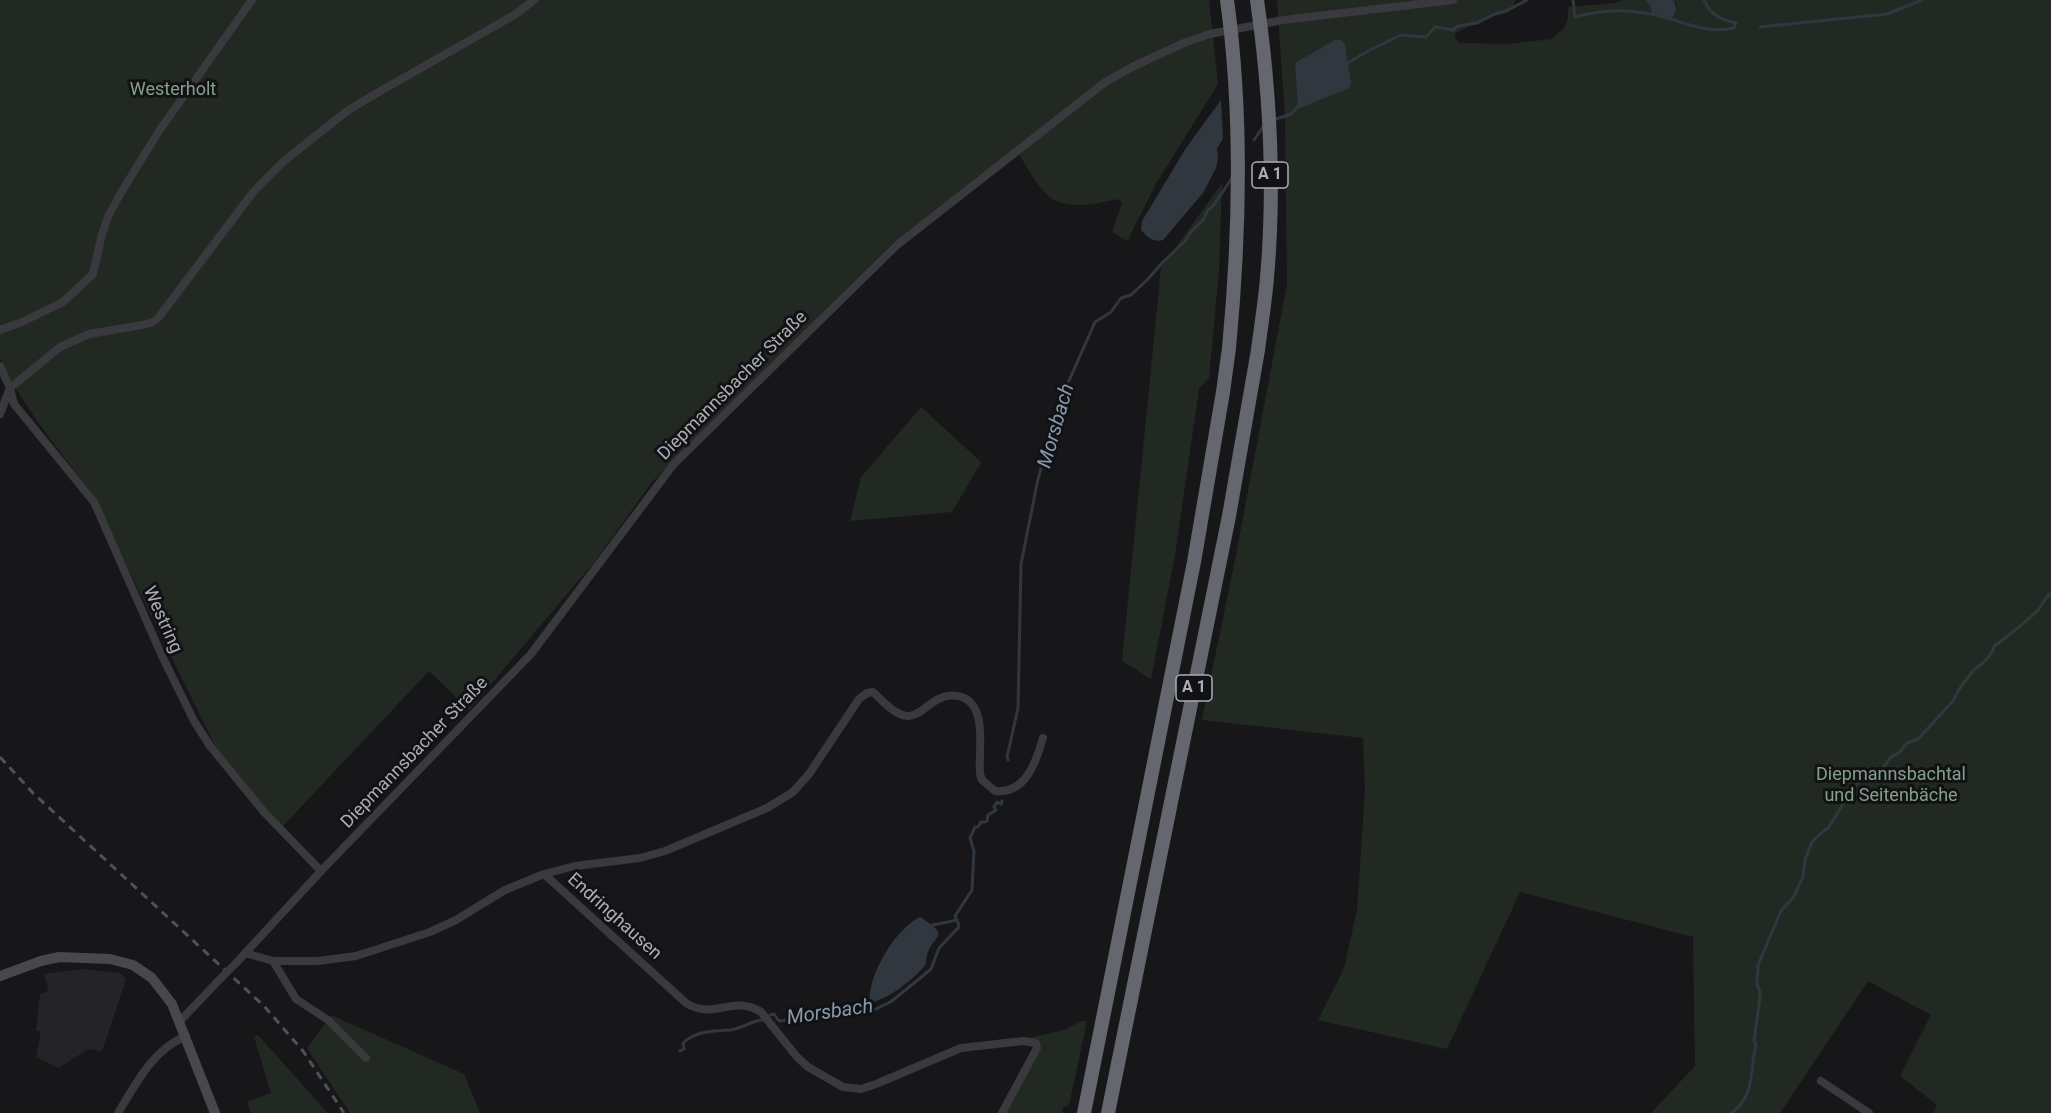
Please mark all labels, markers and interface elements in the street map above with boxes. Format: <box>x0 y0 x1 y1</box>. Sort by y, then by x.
park label: Westerholt <box>130 79 216 101</box>
road number: A 1 <box>1252 162 1288 188</box>
street label: Diepmannsbacher Straße <box>654 307 812 465</box>
water label: Morsbach <box>1033 381 1081 471</box>
street label: Westring <box>138 583 186 657</box>
street label: Diepmannsbacher Straße <box>337 673 493 833</box>
road number: A 1 <box>1176 675 1212 701</box>
park label: Diepmannsbachtal und Seitenbäche <box>1816 764 1966 806</box>
street label: Endringhausen <box>562 869 666 965</box>
water label: Morsbach <box>785 995 875 1031</box>

